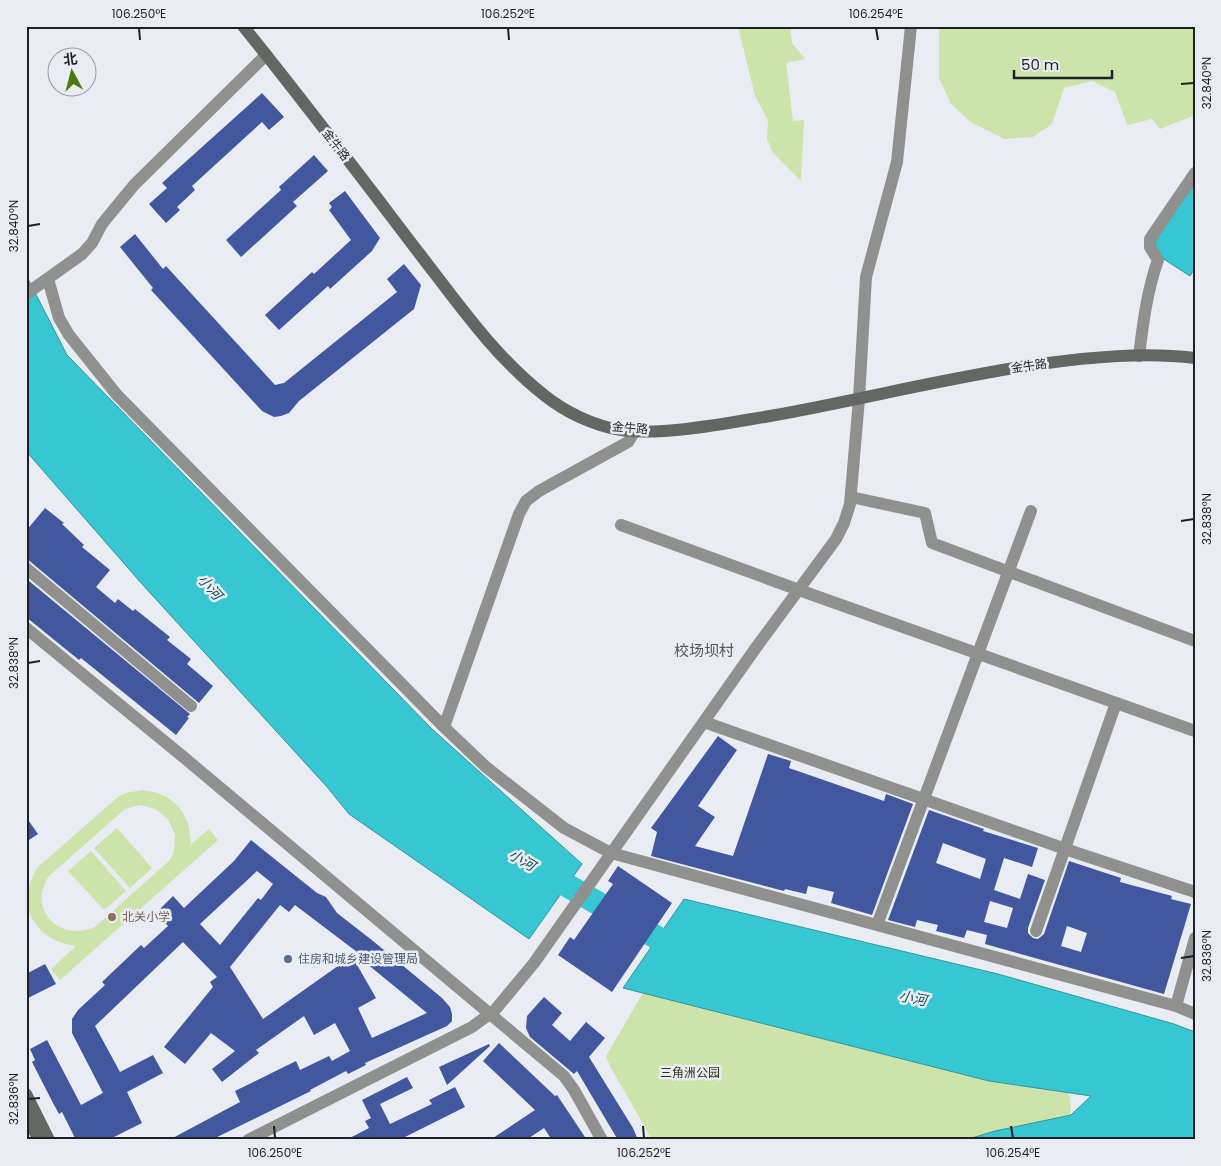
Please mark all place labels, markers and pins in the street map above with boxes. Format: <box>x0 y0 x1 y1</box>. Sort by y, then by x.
place label: 北关小学 <box>122 908 170 925</box>
marker: 北关小学 <box>106 911 118 923</box>
place label: 住房和城乡建设管理局 <box>298 950 418 967</box>
marker: 住房和城乡建设管理局 <box>282 953 294 965</box>

